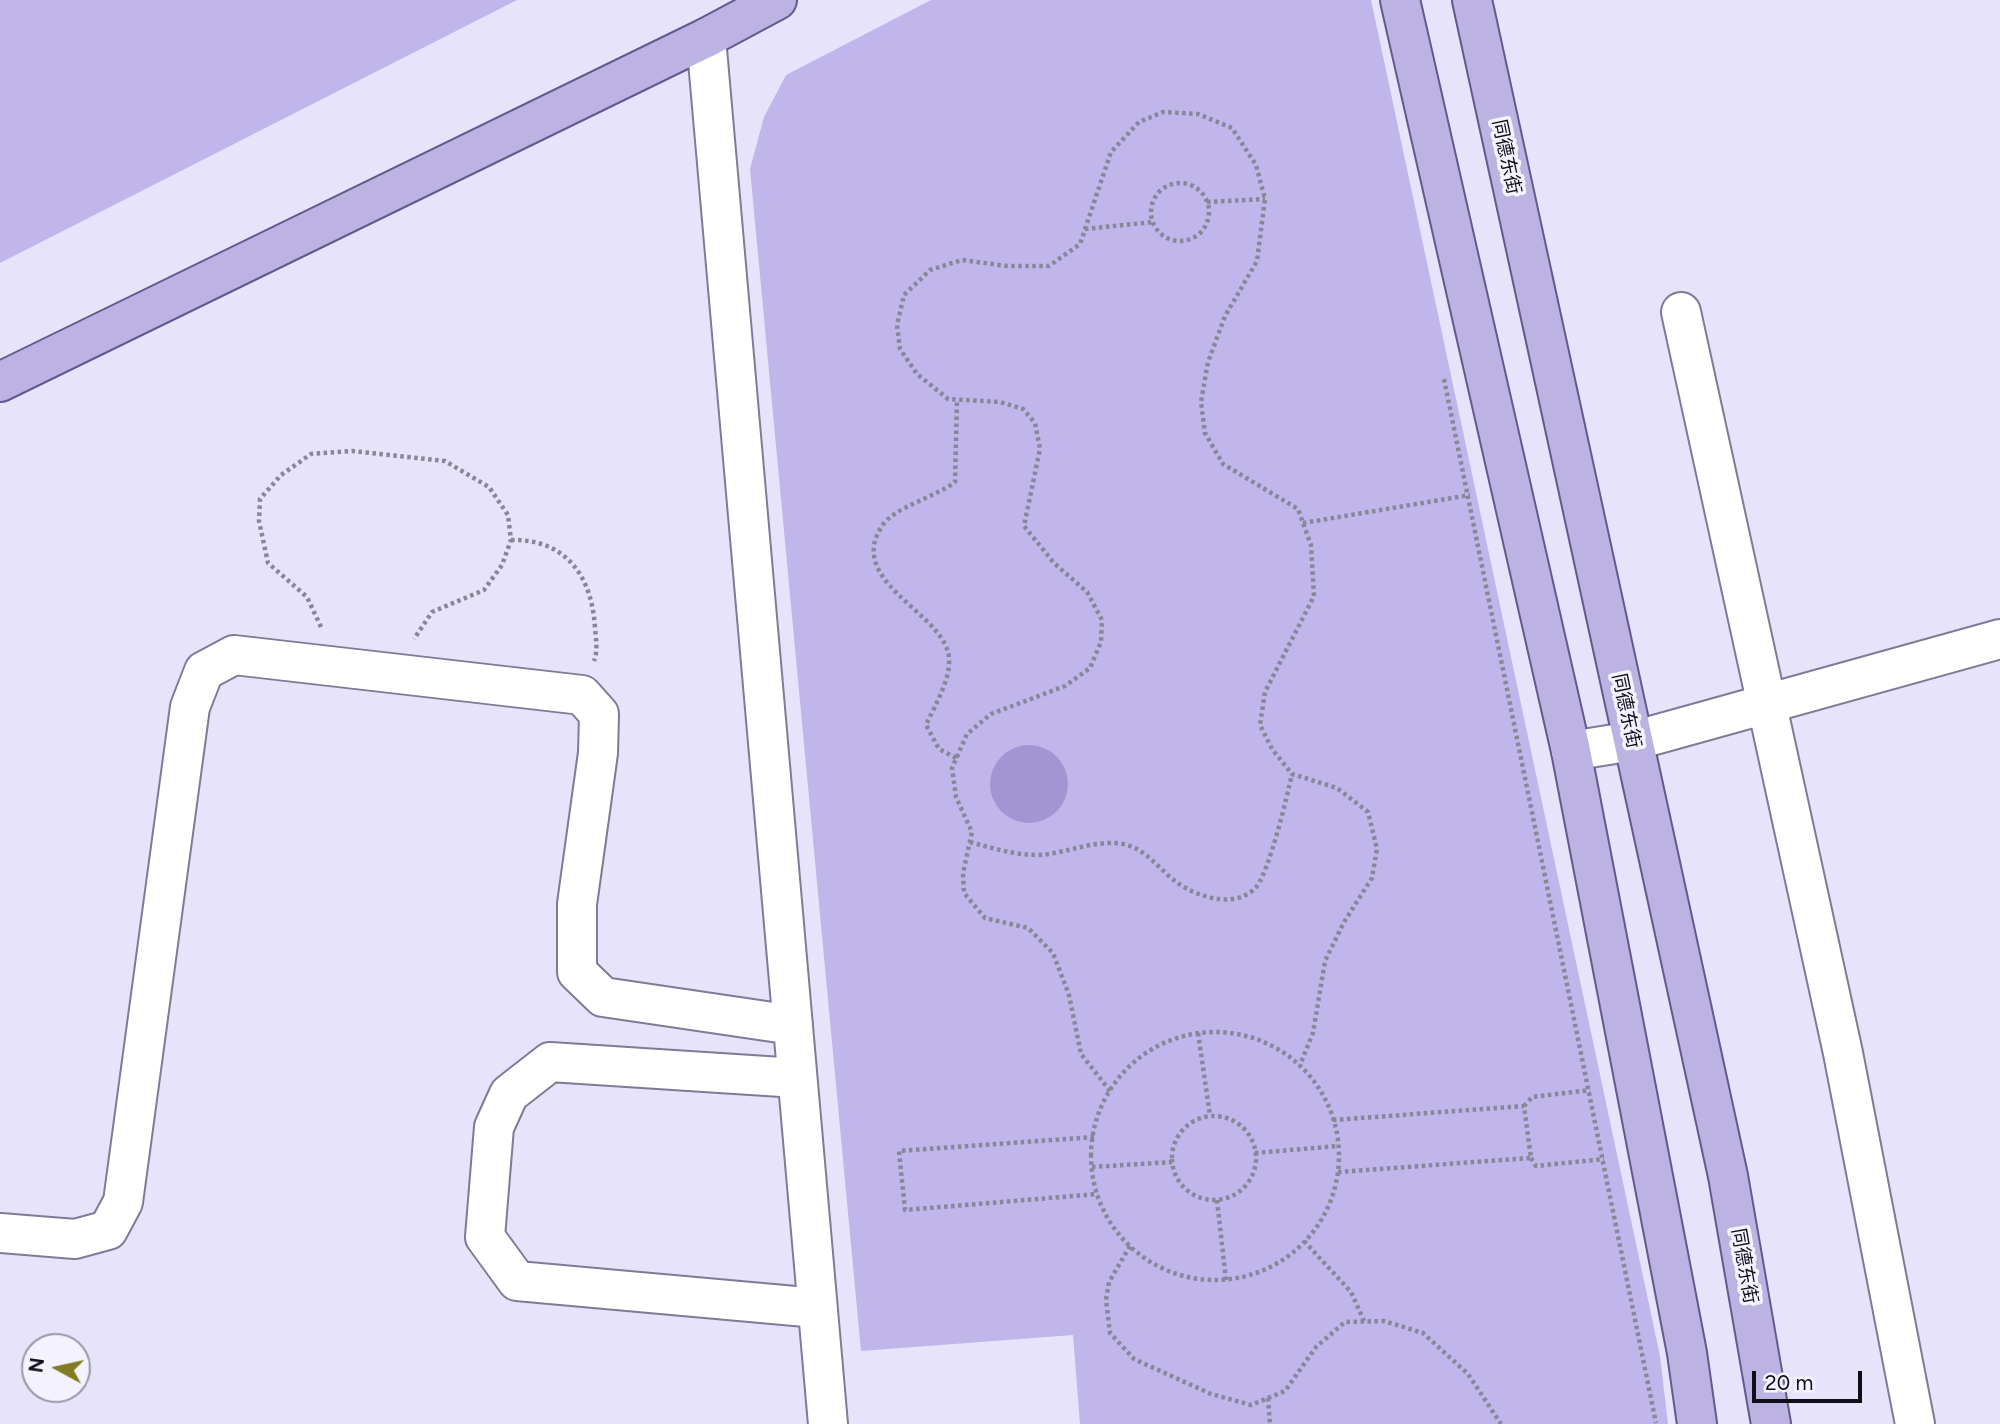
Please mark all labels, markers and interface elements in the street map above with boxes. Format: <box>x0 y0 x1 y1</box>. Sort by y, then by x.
street label: 同德东街 <box>1487 117 1525 197</box>
street label: 同德东街 <box>1607 671 1645 751</box>
street label: 同德东街 <box>1726 1227 1762 1305</box>
north arrow <box>21 1333 91 1403</box>
text: N <box>24 1356 49 1374</box>
scale bar <box>1755 1358 1865 1402</box>
text: 20 m <box>1765 1370 1813 1395</box>

